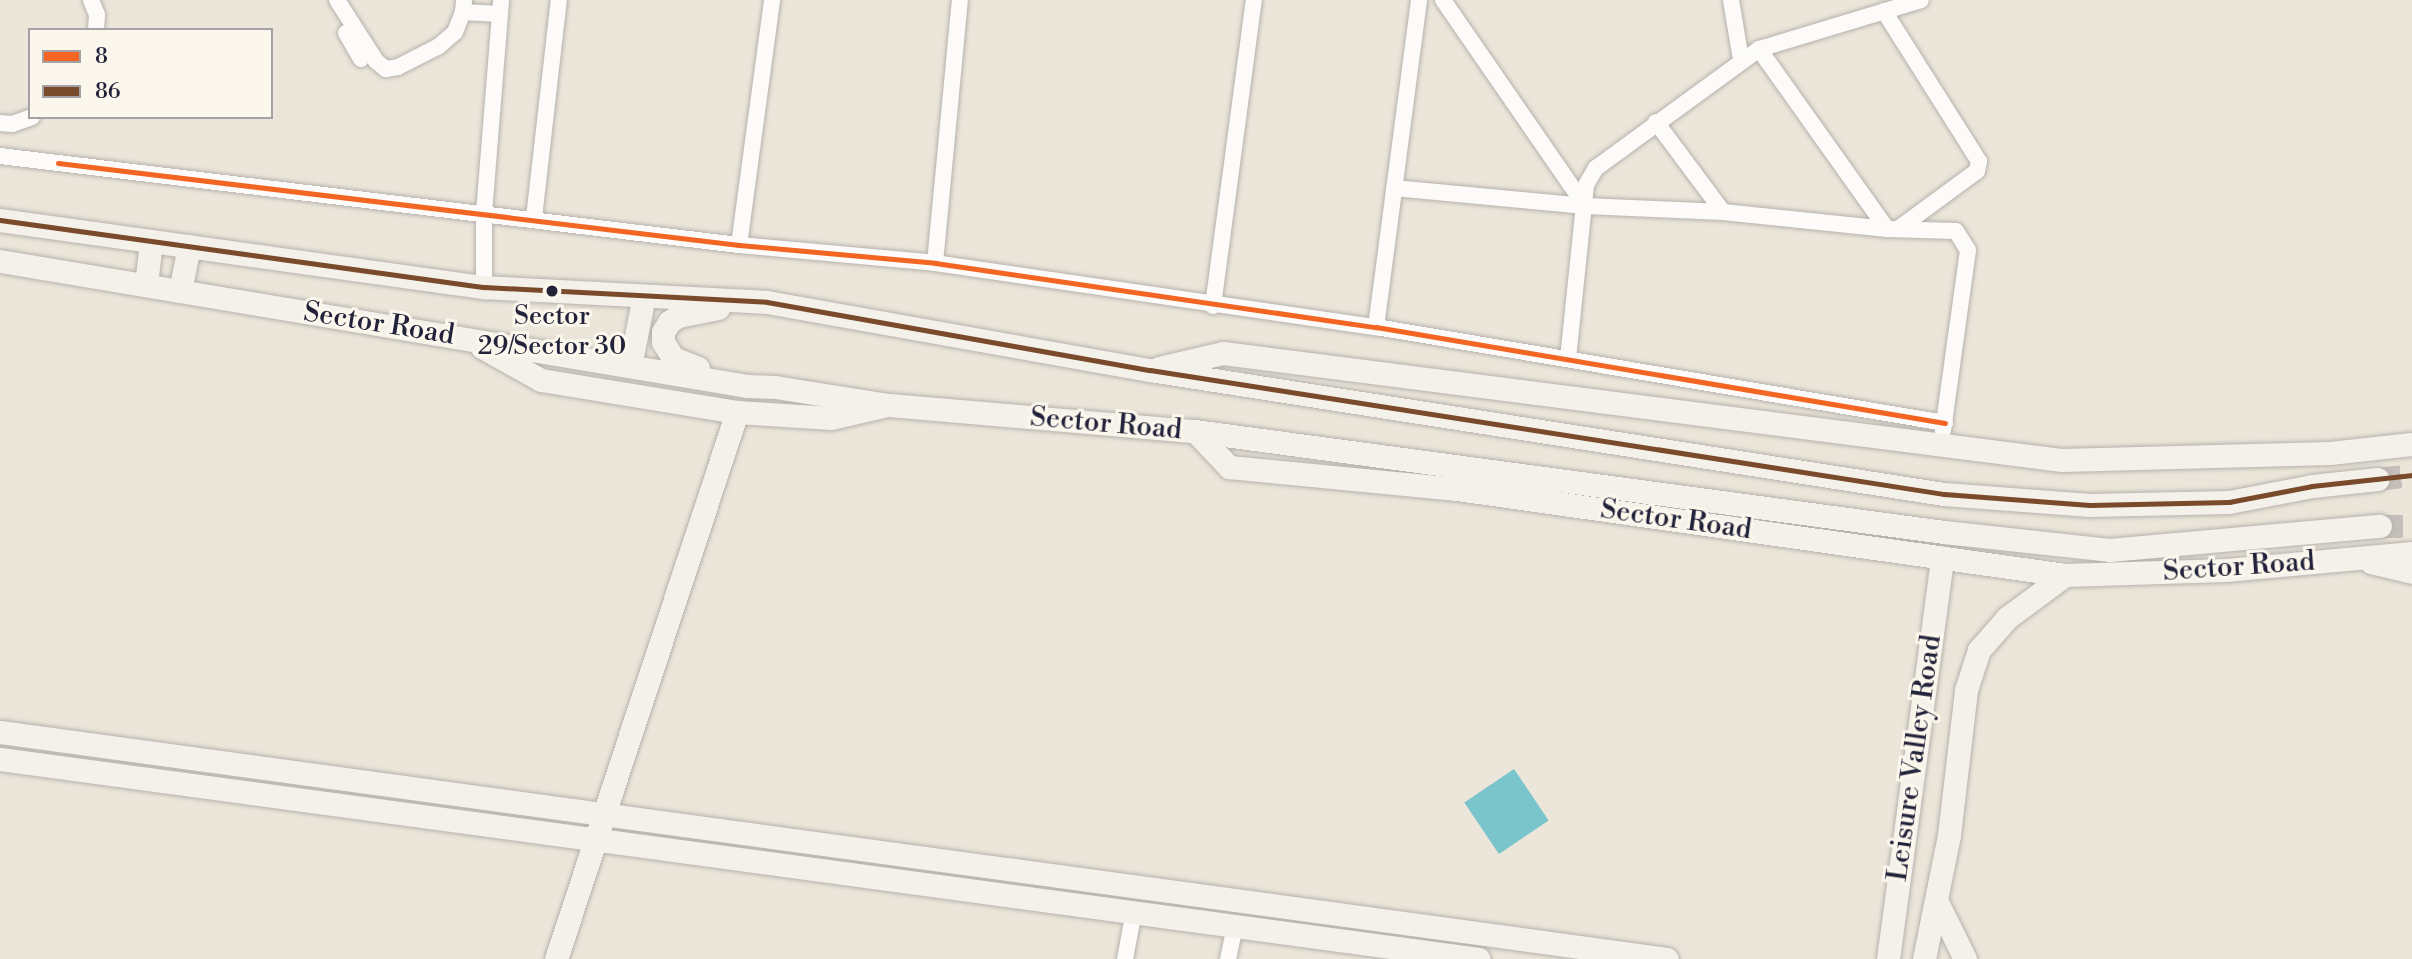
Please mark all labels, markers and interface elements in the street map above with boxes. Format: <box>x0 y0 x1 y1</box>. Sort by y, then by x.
legend <box>28 28 273 119</box>
text: 8 <box>95 44 108 70</box>
text: 86 <box>95 79 121 105</box>
marker: Sector 29/Sector 30 <box>545 284 559 298</box>
street label: Sector Road <box>301 295 457 353</box>
place label: Sector 29/Sector 30 <box>478 301 626 362</box>
street label: Sector Road <box>1029 401 1183 447</box>
street label: Sector Road <box>1598 493 1754 547</box>
street label: Sector Road <box>2162 545 2316 589</box>
street label: Leisure Valley Road <box>1881 633 1949 883</box>

